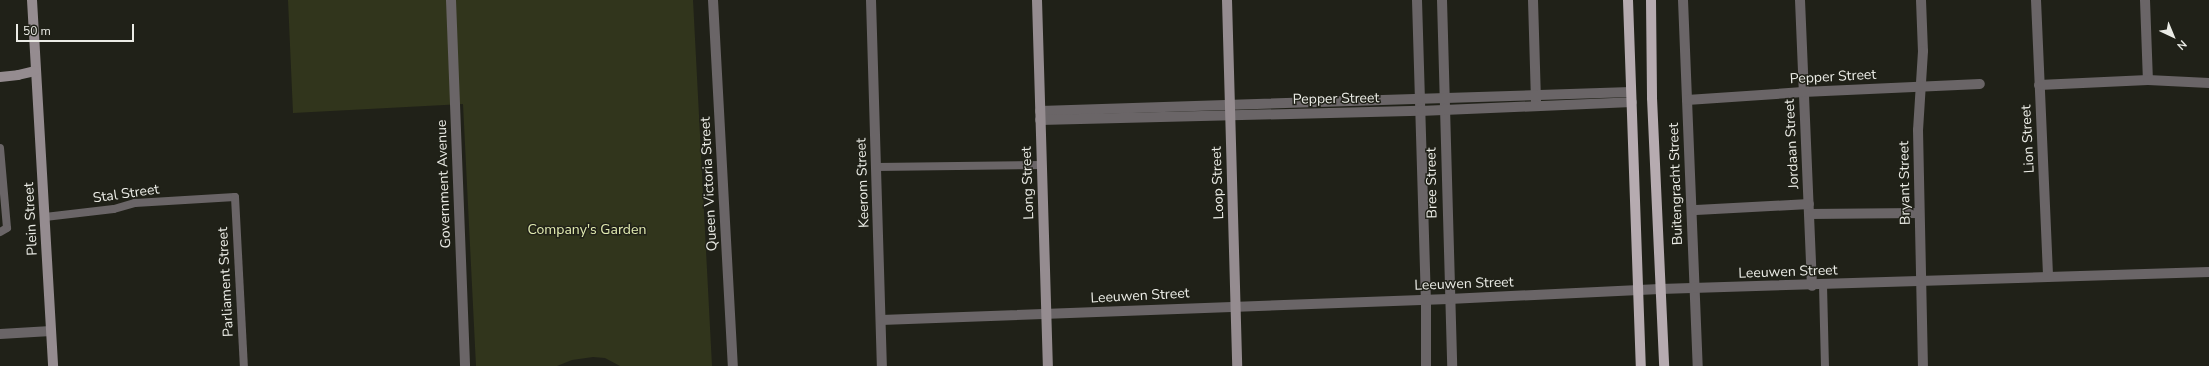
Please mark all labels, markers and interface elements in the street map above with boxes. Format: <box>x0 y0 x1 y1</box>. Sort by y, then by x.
scale bar <box>18 16 136 42</box>
north arrow <box>2153 16 2193 56</box>
text: 50 m <box>23 23 51 39</box>
text: N <box>2174 37 2190 53</box>
street label: Pepper Street <box>1789 66 1877 88</box>
street label: Pepper Street <box>1293 90 1379 108</box>
street label: Jordaan Street <box>1781 99 1803 189</box>
street label: Lion Street <box>2018 104 2038 174</box>
street label: Queen Victoria Street <box>697 116 721 252</box>
street label: Government Avenue <box>433 119 455 249</box>
street label: Buitengracht Street <box>1665 122 1687 246</box>
street label: Keerom Street <box>853 138 873 228</box>
street label: Bryant Street <box>1896 141 1914 225</box>
street label: Long Street <box>1018 146 1038 220</box>
street label: Loop Street <box>1208 146 1228 220</box>
street label: Bree Street <box>1423 147 1441 219</box>
street label: Stal Street <box>92 181 160 207</box>
street label: Plein Street <box>21 182 41 256</box>
park label: Company's Garden <box>528 222 646 238</box>
street label: Parliament Street <box>215 227 237 337</box>
street label: Leeuwen Street <box>1738 262 1838 282</box>
street label: Leeuwen Street <box>1414 274 1514 294</box>
street label: Leeuwen Street <box>1090 285 1190 307</box>

